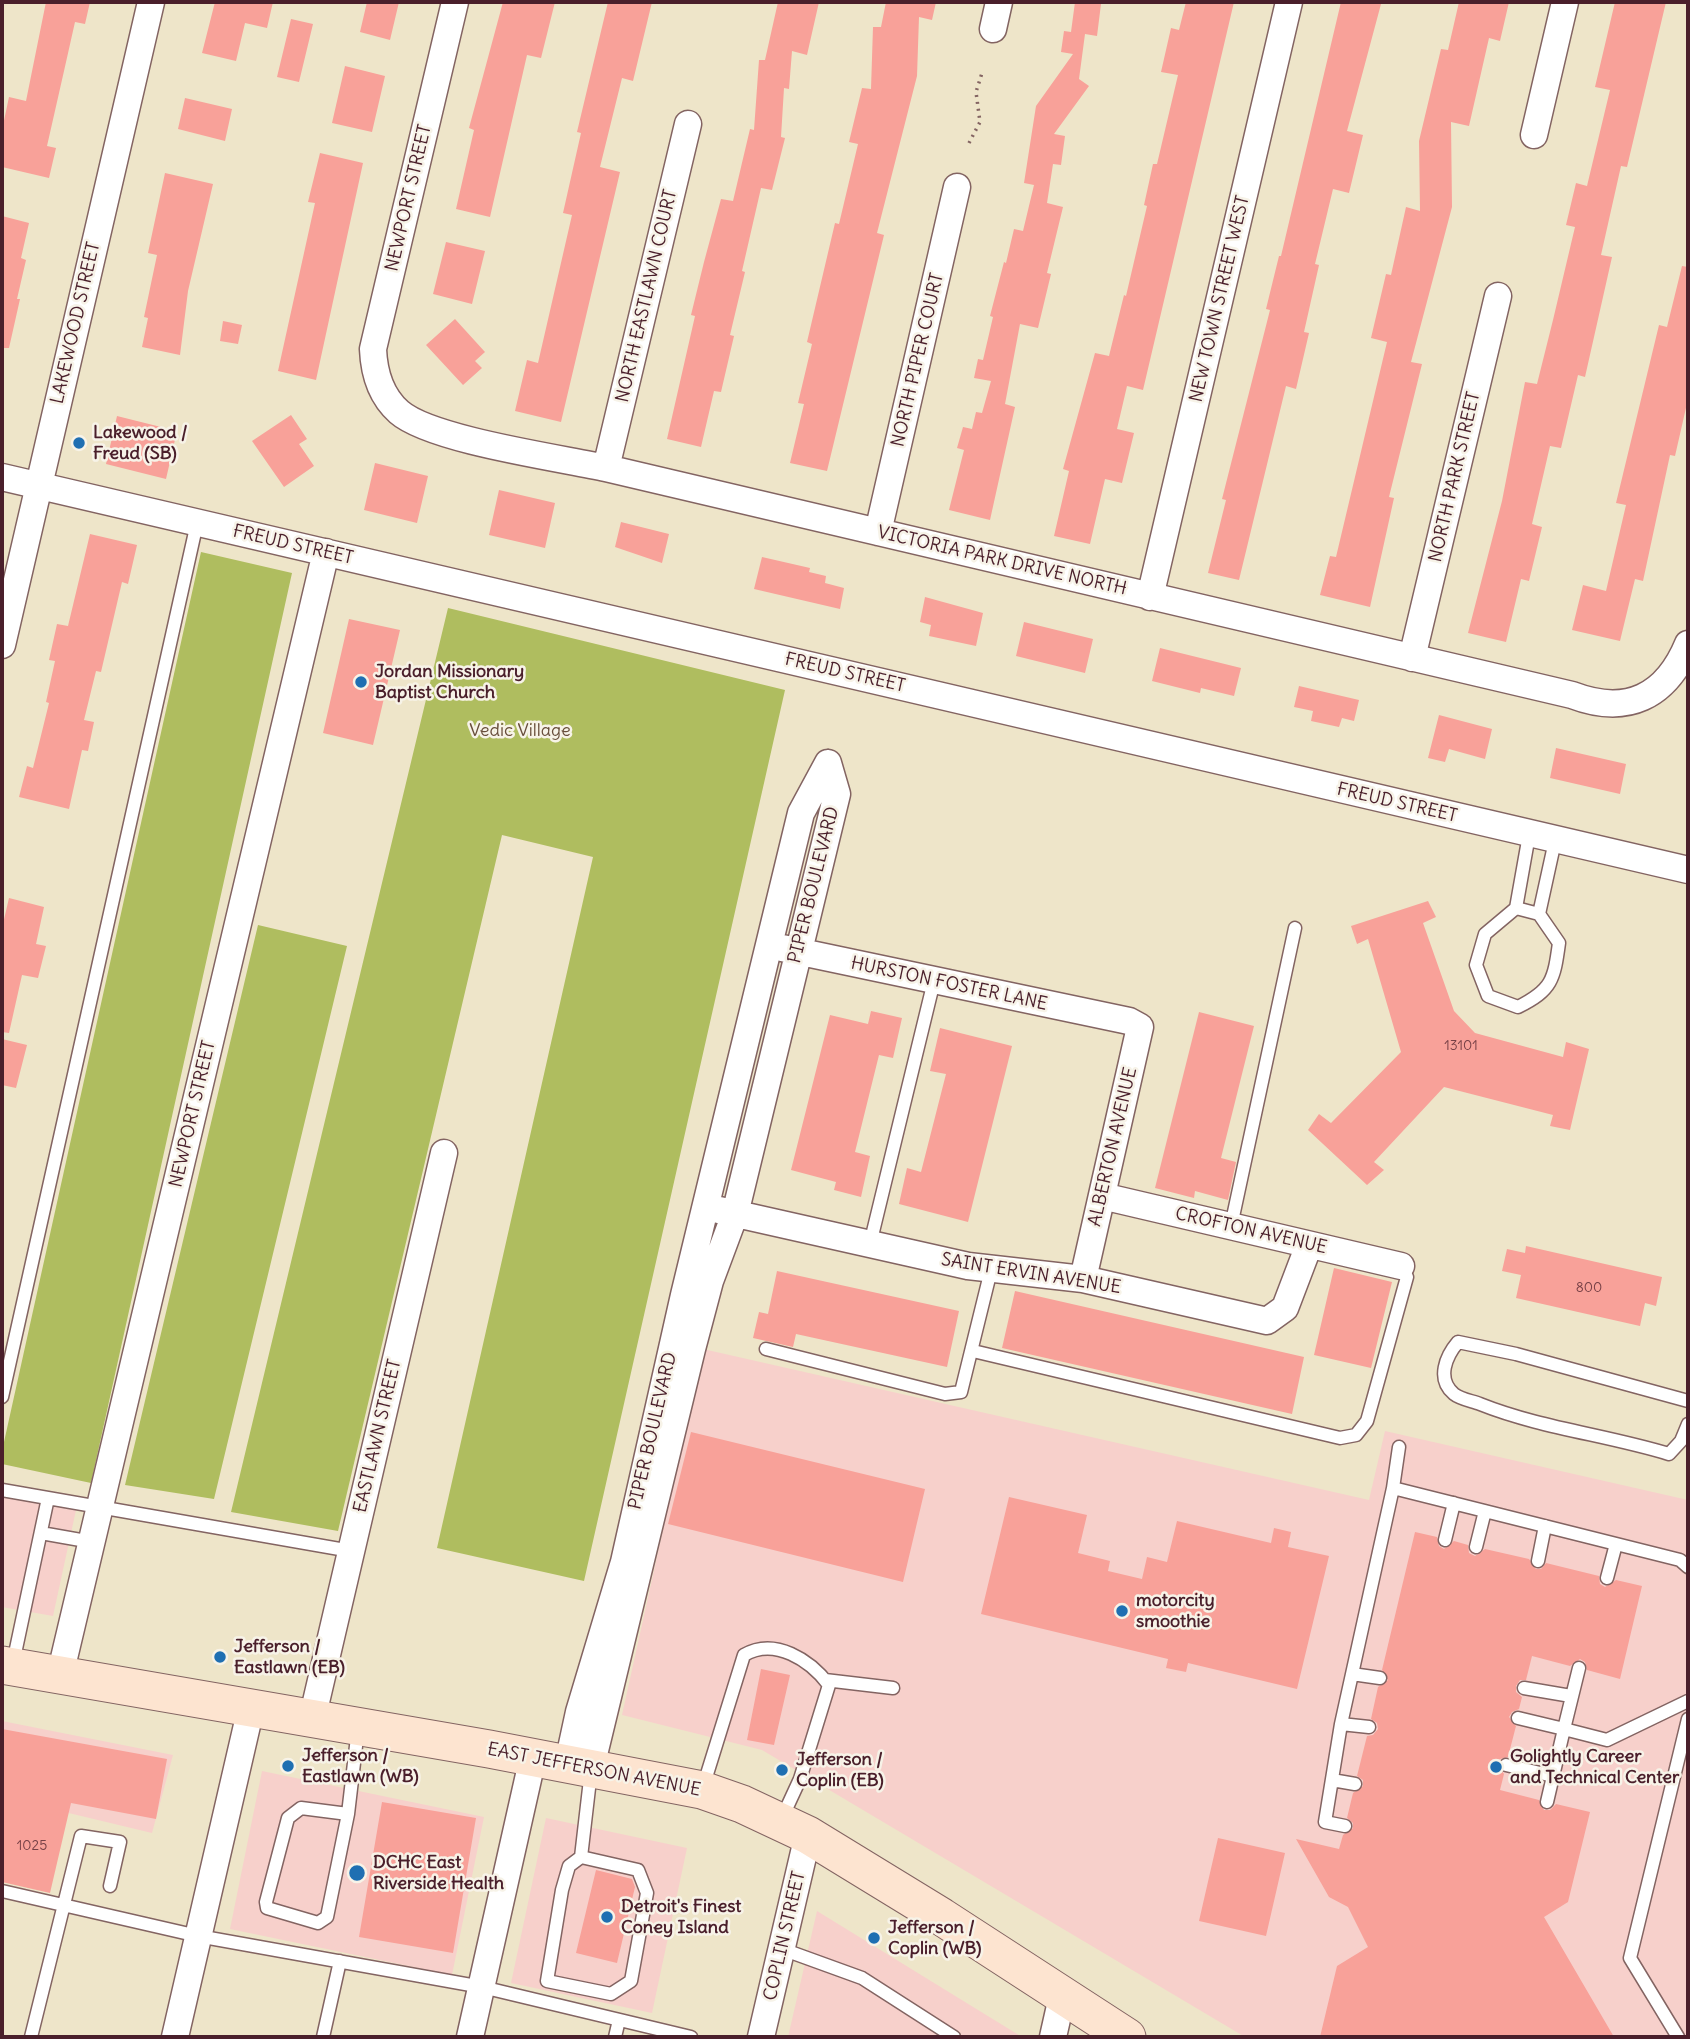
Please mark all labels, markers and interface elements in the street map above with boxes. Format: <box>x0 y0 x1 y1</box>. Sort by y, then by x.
street label: NEWPORT STREET <box>382 122 436 274</box>
street label: NORTH EASTLAWN COURT <box>612 187 682 405</box>
street label: NEW TOWN STREET WEST <box>1186 194 1254 404</box>
street label: LAKEWOOD STREET <box>47 240 105 406</box>
street label: NORTH PIPER COURT <box>887 271 949 449</box>
street label: NORTH PARK STREET <box>1425 390 1485 564</box>
place label: Lakewood / Freud (SB) <box>93 422 187 464</box>
marker: Lakewood / Freud (SB) <box>71 435 87 451</box>
street label: FREUD STREET <box>231 521 355 569</box>
street label: VICTORIA PARK DRIVE NORTH <box>875 522 1129 600</box>
street label: FREUD STREET <box>783 649 907 697</box>
place label: Jordan Missionary Baptist Church <box>375 661 524 704</box>
marker: Jordan Missionary Baptist Church <box>353 674 369 690</box>
park label: Vedic Village <box>469 720 571 742</box>
street label: FREUD STREET <box>1335 779 1459 827</box>
street label: PIPER BOULEVARD <box>784 804 844 966</box>
street label: HURSTON FOSTER LANE <box>849 953 1049 1015</box>
street label: NEWPORT STREET <box>166 1038 220 1190</box>
house number: 13101 <box>1444 1038 1478 1054</box>
street label: ALBERTON AVENUE <box>1084 1065 1142 1229</box>
street label: CROFTON AVENUE <box>1173 1203 1329 1259</box>
street label: SAINT ERVIN AVENUE <box>940 1249 1122 1299</box>
house number: 800 <box>1576 1280 1602 1296</box>
street label: PIPER BOULEVARD <box>624 1350 682 1512</box>
street label: EASTLAWN STREET <box>350 1357 406 1515</box>
place label: motorcity smoothie <box>1136 1590 1215 1632</box>
marker: motorcity smoothie <box>1114 1603 1130 1619</box>
place label: Jefferson / Eastlawn (EB) <box>234 1636 345 1678</box>
marker: Jefferson / Eastlawn (EB) <box>212 1649 228 1665</box>
street label: EAST JEFFERSON AVENUE <box>485 1739 703 1801</box>
place label: Jefferson / Eastlawn (WB) <box>302 1745 419 1788</box>
place label: Golightly Career and Technical Center <box>1510 1746 1679 1788</box>
place label: Jefferson / Coplin (EB) <box>796 1749 884 1792</box>
marker: Jefferson / Eastlawn (WB) <box>280 1758 296 1774</box>
marker: Golightly Career and Technical Center <box>1488 1759 1504 1775</box>
marker: Jefferson / Coplin (EB) <box>774 1762 790 1778</box>
house number: 1025 <box>17 1838 47 1854</box>
place label: DCHC East Riverside Health <box>373 1852 504 1895</box>
marker: DCHC East Riverside Health <box>347 1863 367 1883</box>
street label: COPLIN STREET <box>760 1869 810 2003</box>
place label: Detroit's Finest Coney Island <box>621 1896 741 1938</box>
marker: Detroit's Finest Coney Island <box>599 1909 615 1925</box>
place label: Jefferson / Coplin (WB) <box>888 1917 982 1960</box>
marker: Jefferson / Coplin (WB) <box>866 1930 882 1946</box>

